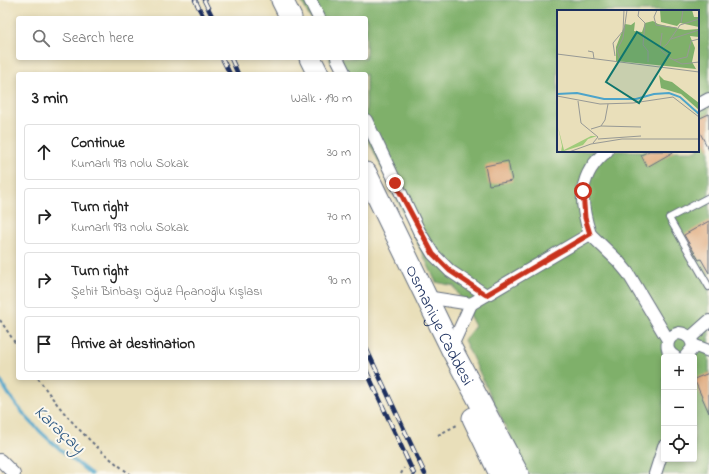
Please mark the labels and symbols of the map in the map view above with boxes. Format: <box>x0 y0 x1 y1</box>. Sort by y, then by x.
inset map <box>557 10 699 152</box>
route end <box>386 174 404 192</box>
route start <box>574 182 592 200</box>
street label: Osmaniye Caddesi <box>398 261 480 390</box>
water label: Karaçay <box>27 400 91 462</box>

